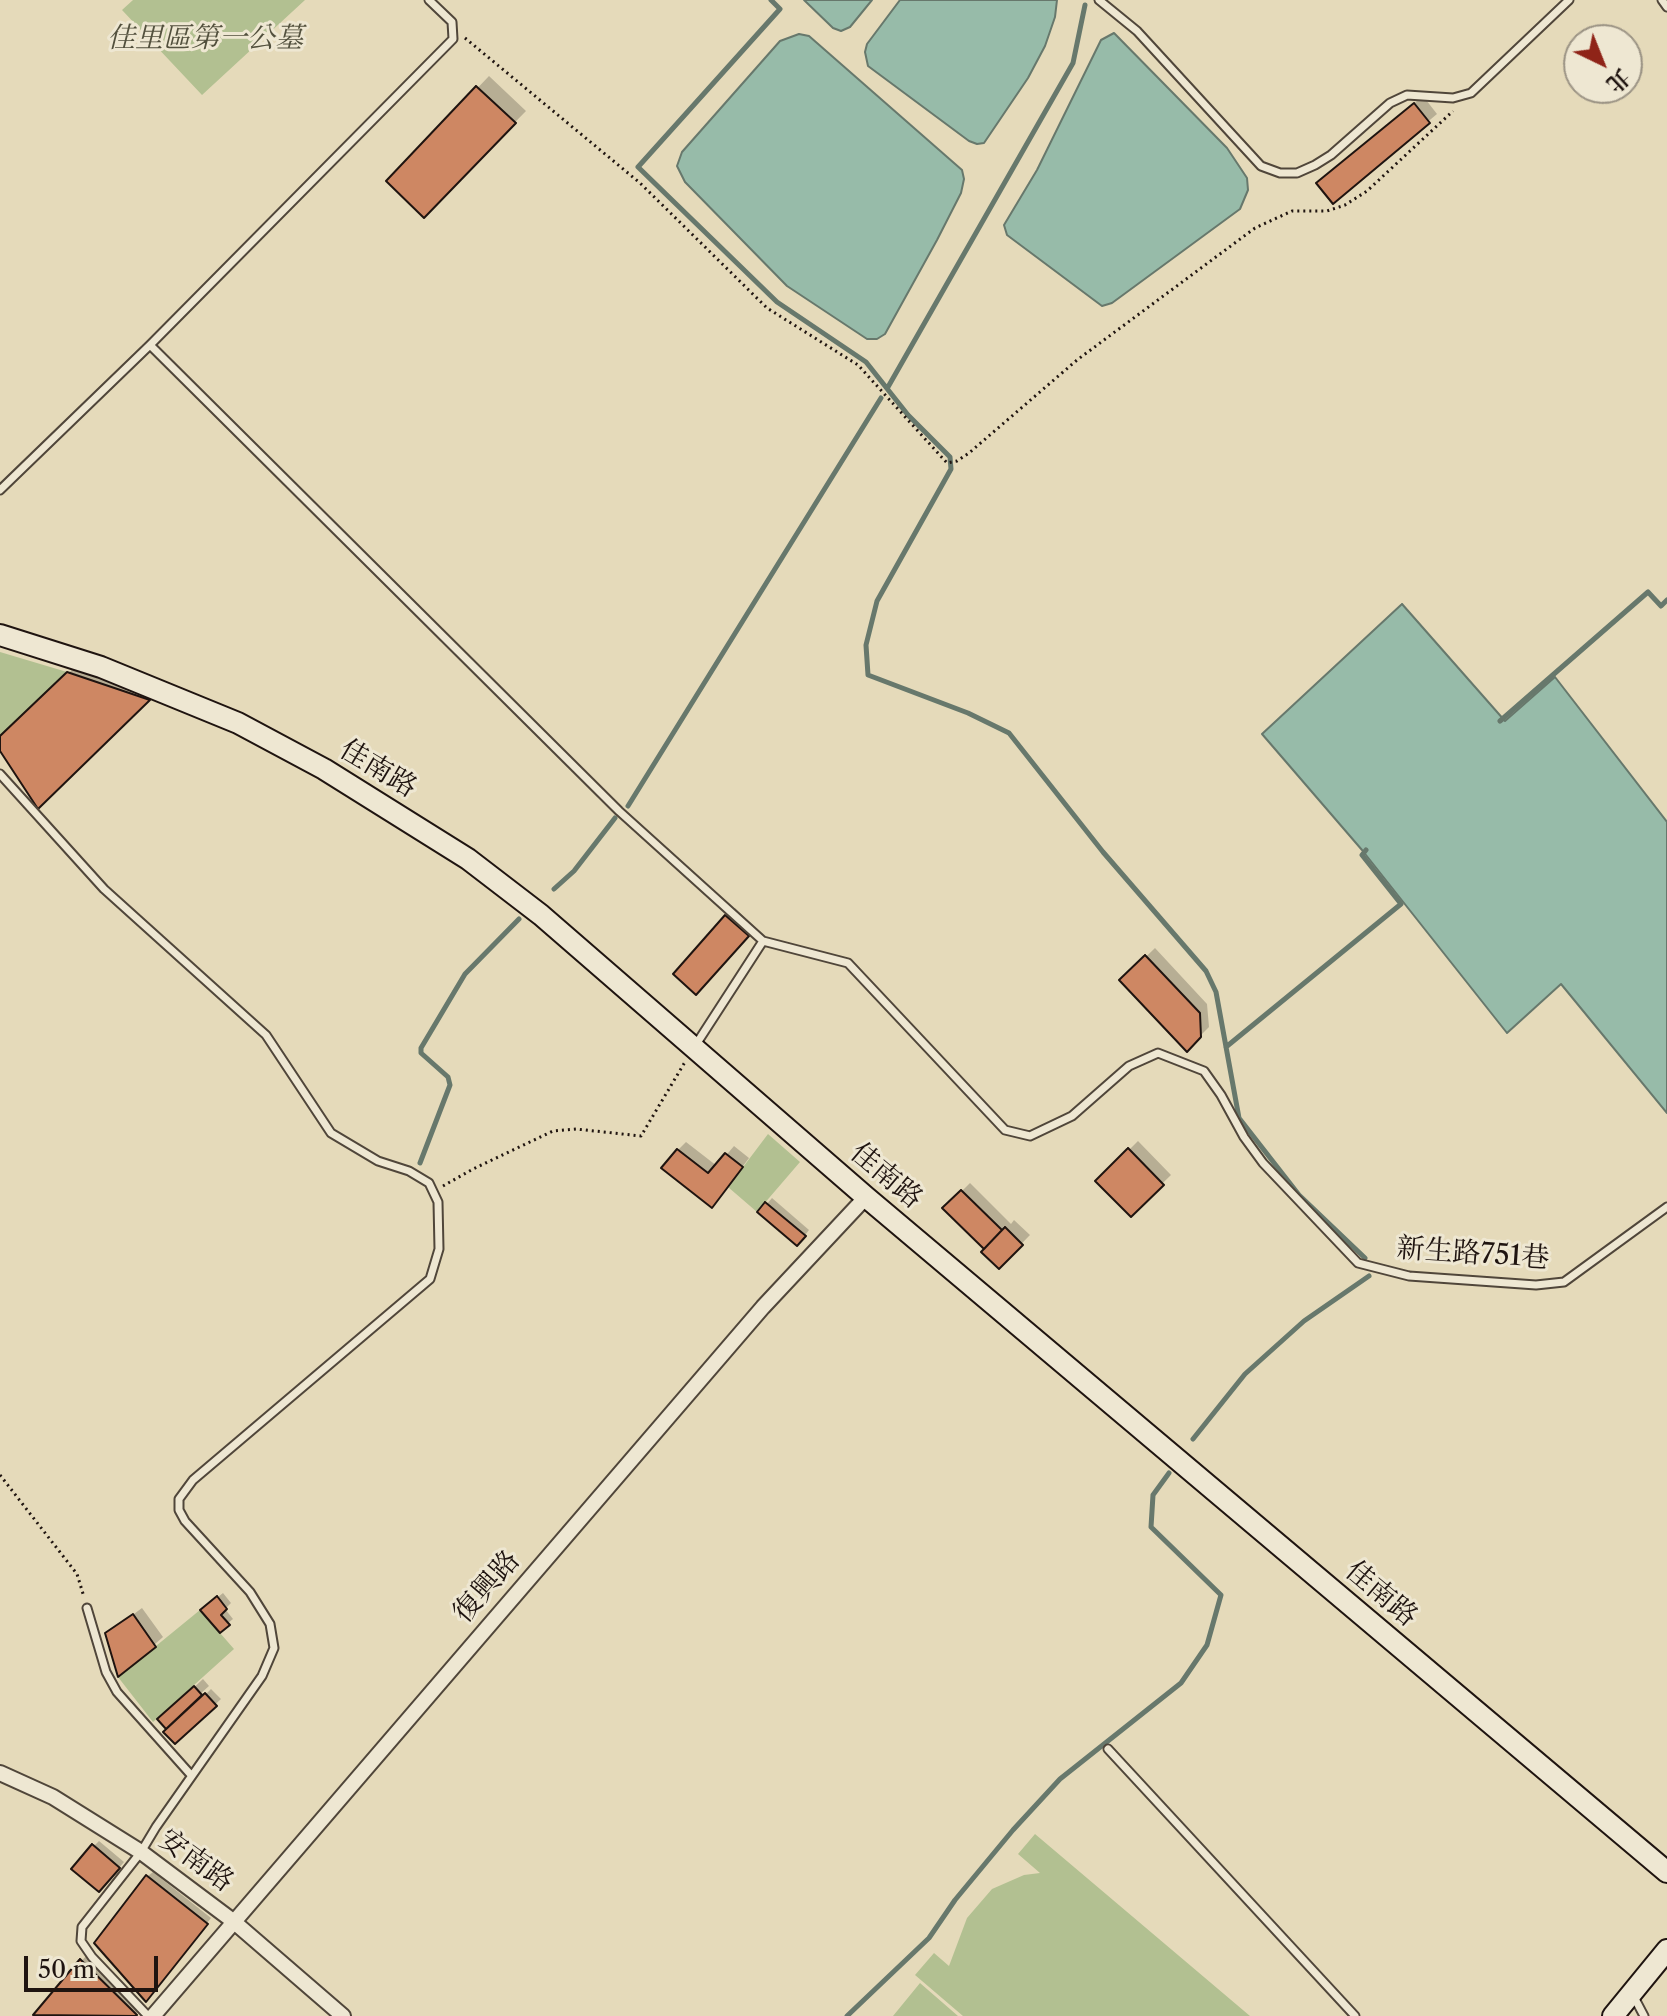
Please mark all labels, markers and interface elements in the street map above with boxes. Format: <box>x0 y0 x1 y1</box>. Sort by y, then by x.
park label: 佳里區第一公墓 <box>107 22 303 56</box>
north arrow <box>1563 24 1643 104</box>
text: 北 <box>1601 63 1636 98</box>
street label: 佳南路 <box>333 733 423 805</box>
street label: 佳南路 <box>843 1136 929 1216</box>
street label: 新生路751巷 <box>1396 1232 1550 1276</box>
street label: 復興路 <box>447 1544 527 1630</box>
street label: 佳南路 <box>1338 1554 1424 1634</box>
street label: 安南路 <box>152 1823 240 1899</box>
scale bar <box>28 1940 162 1990</box>
text: 50 m <box>38 1955 95 1984</box>

